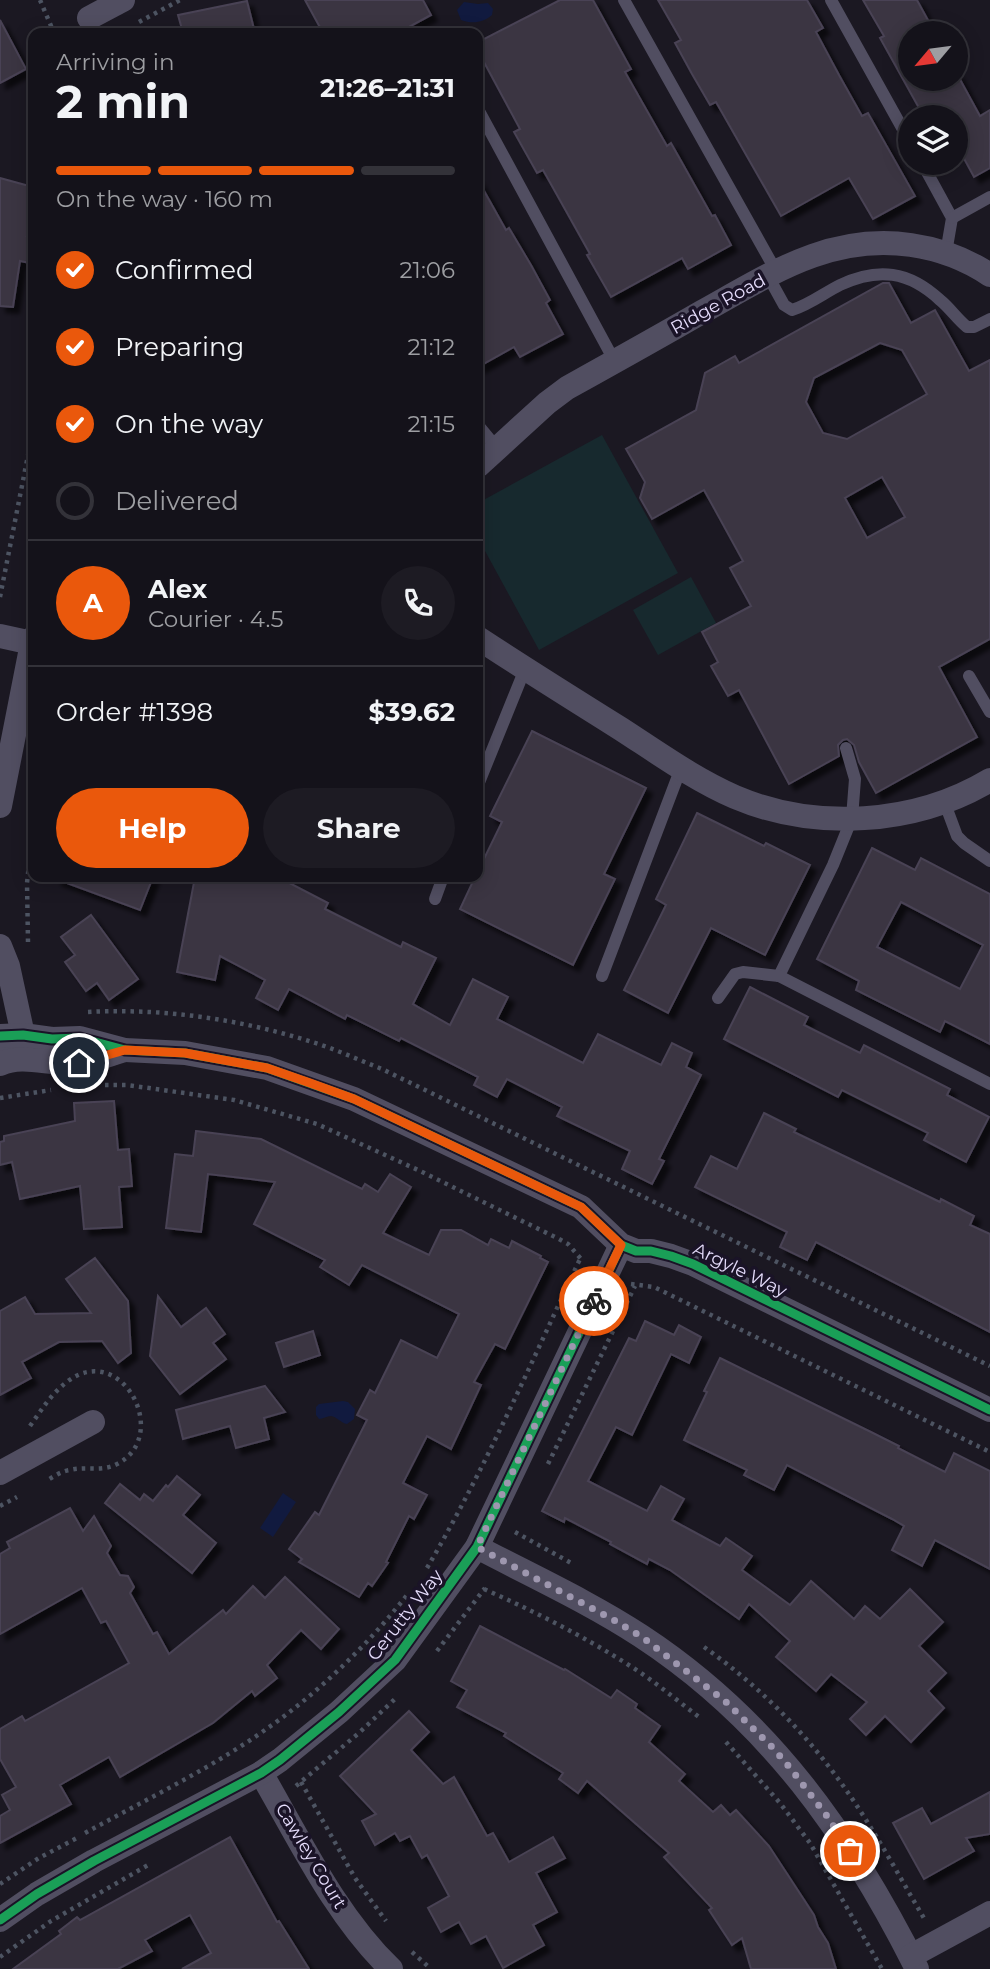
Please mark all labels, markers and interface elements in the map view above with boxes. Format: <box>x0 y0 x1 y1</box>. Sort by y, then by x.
north arrow <box>898 21 968 91</box>
map controls <box>898 21 968 175</box>
text: Arriving in <box>56 48 175 76</box>
text: 21:26–21:31 <box>320 72 455 104</box>
text: 2 min <box>56 73 190 130</box>
button: layers <box>898 105 968 175</box>
text: On the way · 160 m <box>56 185 273 213</box>
icon: check <box>56 251 94 289</box>
text: Confirmed <box>115 254 254 286</box>
text: 21:06 <box>400 256 455 284</box>
street label: Ridge Road <box>667 269 769 339</box>
icon: check <box>56 328 94 366</box>
text: Preparing <box>115 331 244 363</box>
text: 21:12 <box>407 333 455 361</box>
icon: check <box>56 405 94 443</box>
text: On the way <box>115 408 263 440</box>
text: 21:15 <box>407 410 455 438</box>
text: Delivered <box>115 485 239 517</box>
button: phone <box>381 566 455 640</box>
text: Alex <box>148 573 207 605</box>
text: A <box>83 587 103 619</box>
text: Courier · 4.5 <box>148 605 283 633</box>
text: Order #1398 <box>56 696 213 728</box>
text: $39.62 <box>369 696 455 728</box>
button: Help <box>56 788 249 868</box>
button: Share <box>263 788 455 868</box>
pin <box>49 1033 109 1093</box>
icon: home <box>60 1044 98 1082</box>
street label: Argyle Way <box>690 1238 791 1302</box>
courier <box>559 1266 629 1336</box>
icon: bike <box>575 1282 613 1320</box>
street label: Cerutty Way <box>363 1565 448 1665</box>
street label: Cawley Court <box>271 1799 351 1913</box>
pin <box>820 1821 880 1881</box>
icon: bag <box>831 1832 869 1870</box>

